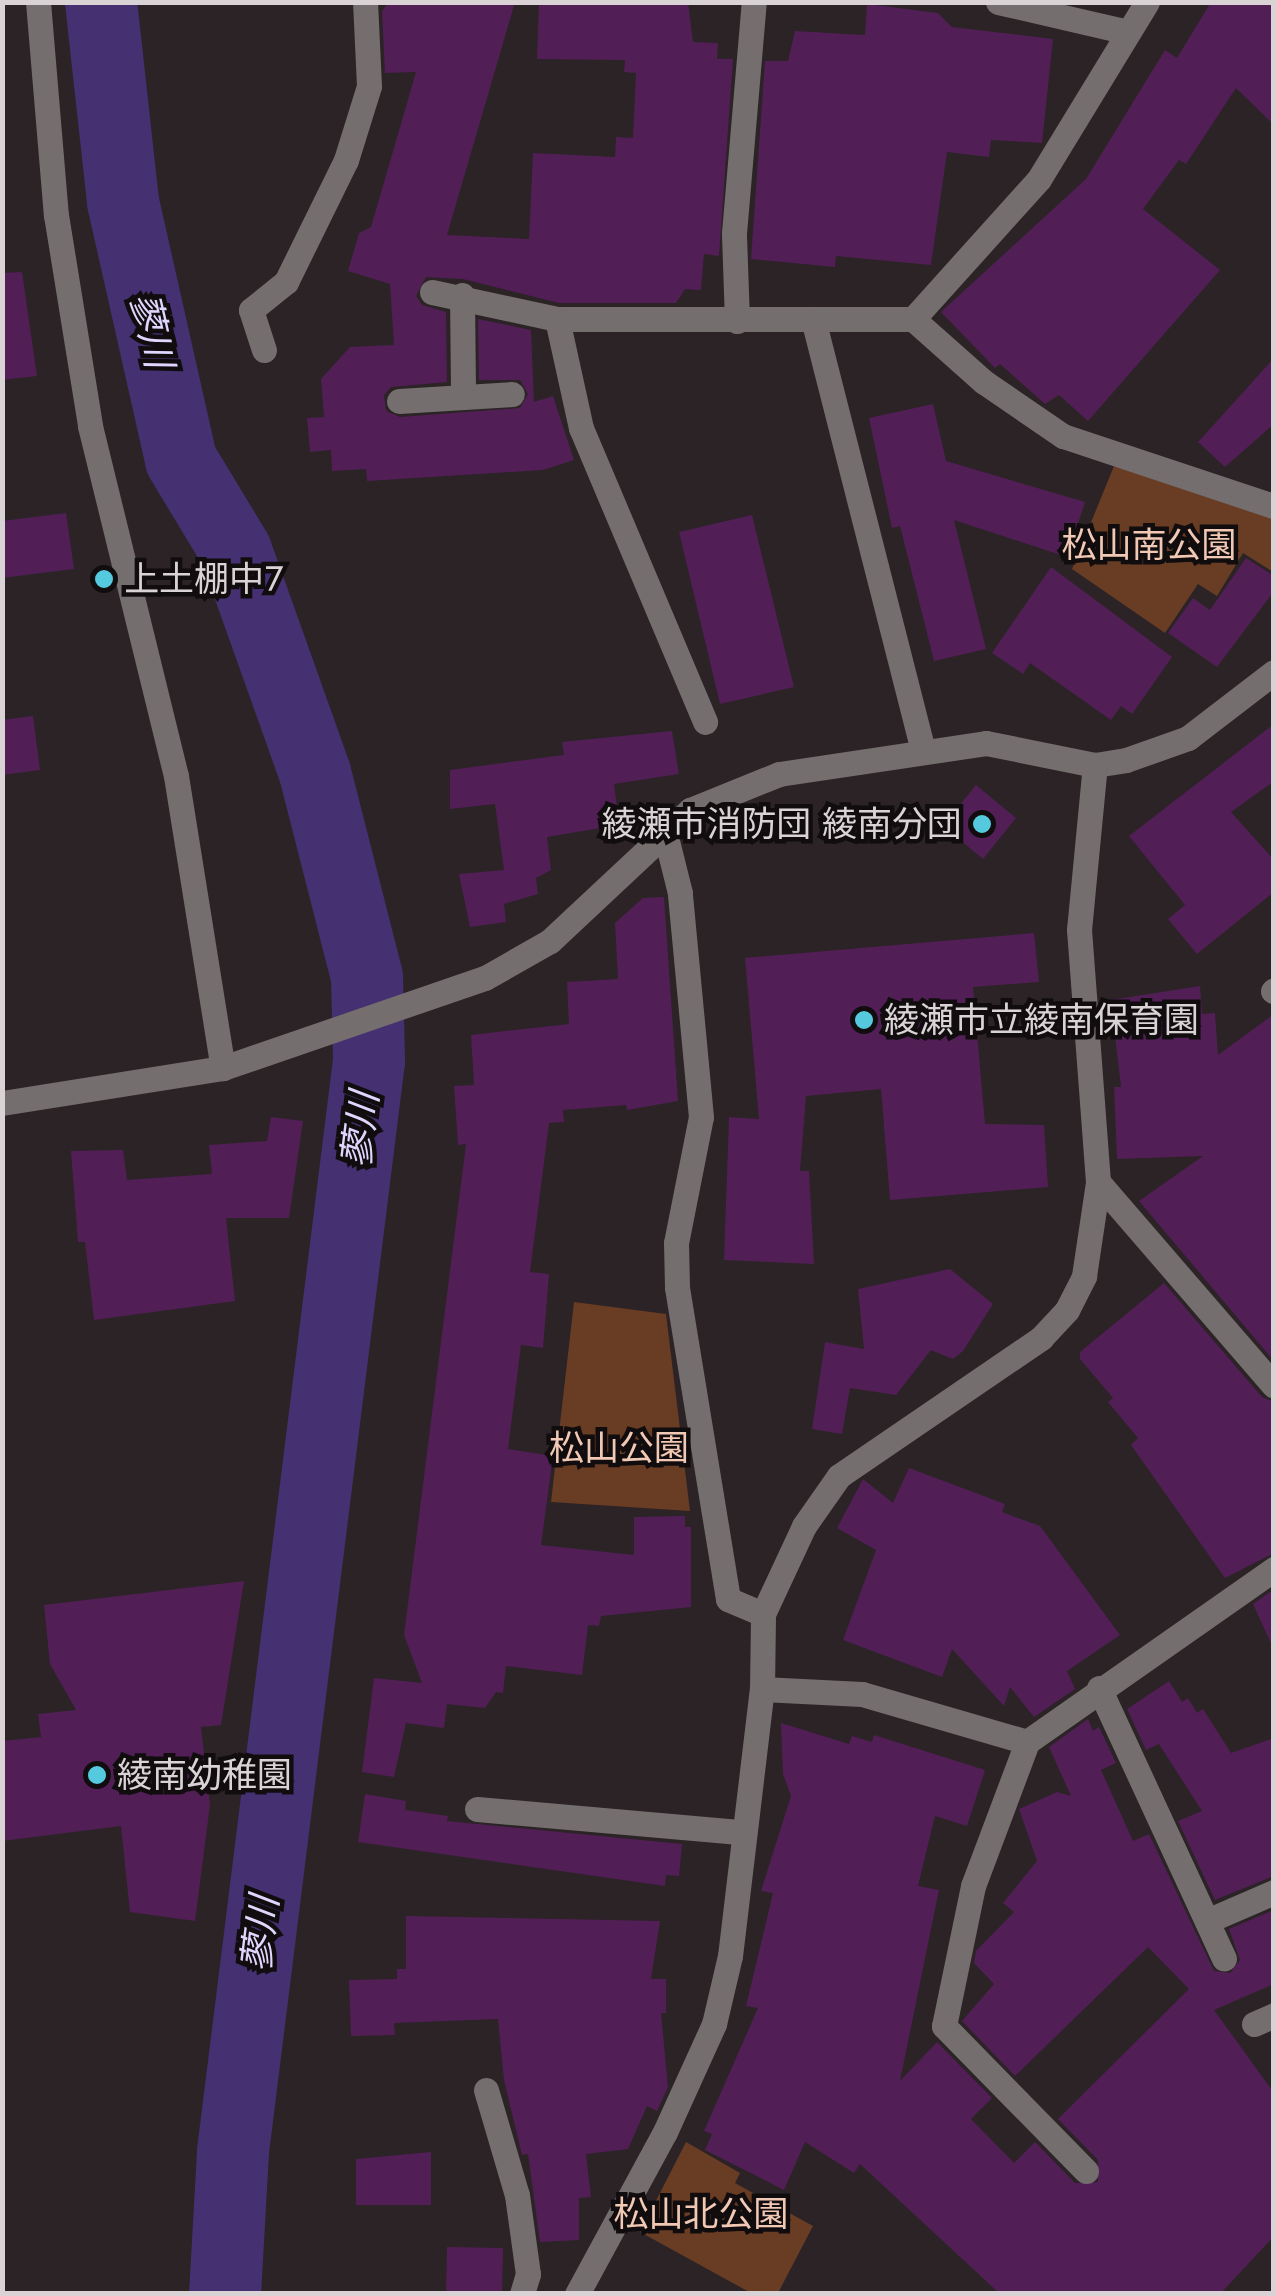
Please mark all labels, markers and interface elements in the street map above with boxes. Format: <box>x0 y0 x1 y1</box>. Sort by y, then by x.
water label: 蓼川 <box>121 288 183 372</box>
park label: 松山南公園 <box>1062 524 1236 566</box>
place label: 上土棚中７ <box>124 558 284 600</box>
marker: 上土棚中７ <box>93 568 115 590</box>
place label: 綾瀬市消防団 綾南分団 <box>602 803 962 845</box>
marker: 綾瀬市消防団 綾南分団 <box>971 813 993 835</box>
place label: 綾瀬市立綾南保育園 <box>884 999 1199 1041</box>
marker: 綾瀬市立綾南保育園 <box>853 1009 875 1031</box>
water label: 蓼川 <box>333 1090 387 1170</box>
park label: 松山公園 <box>549 1427 689 1469</box>
place label: 綾南幼稚園 <box>117 1754 292 1796</box>
marker: 綾南幼稚園 <box>86 1764 108 1786</box>
water label: 蓼川 <box>233 1894 287 1974</box>
park label: 松山北公園 <box>614 2193 788 2235</box>

